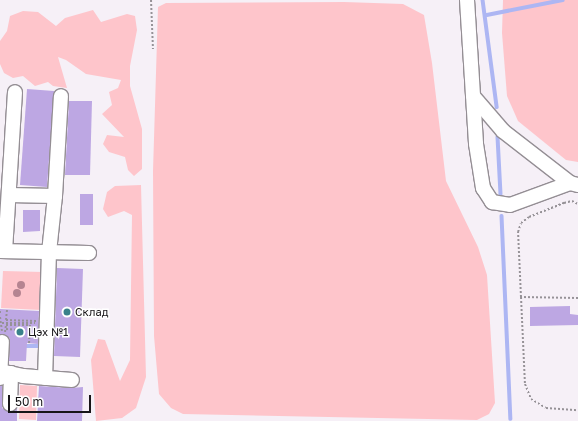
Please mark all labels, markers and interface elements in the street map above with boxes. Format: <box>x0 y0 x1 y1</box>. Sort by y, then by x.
place label: Склад <box>75 305 108 319</box>
marker: Склад <box>62 307 72 317</box>
place label: Цэх №1 <box>28 325 68 339</box>
marker: Цэх №1 <box>15 327 25 337</box>
scale bar <box>10 387 93 413</box>
text: 50 m <box>15 394 43 409</box>

